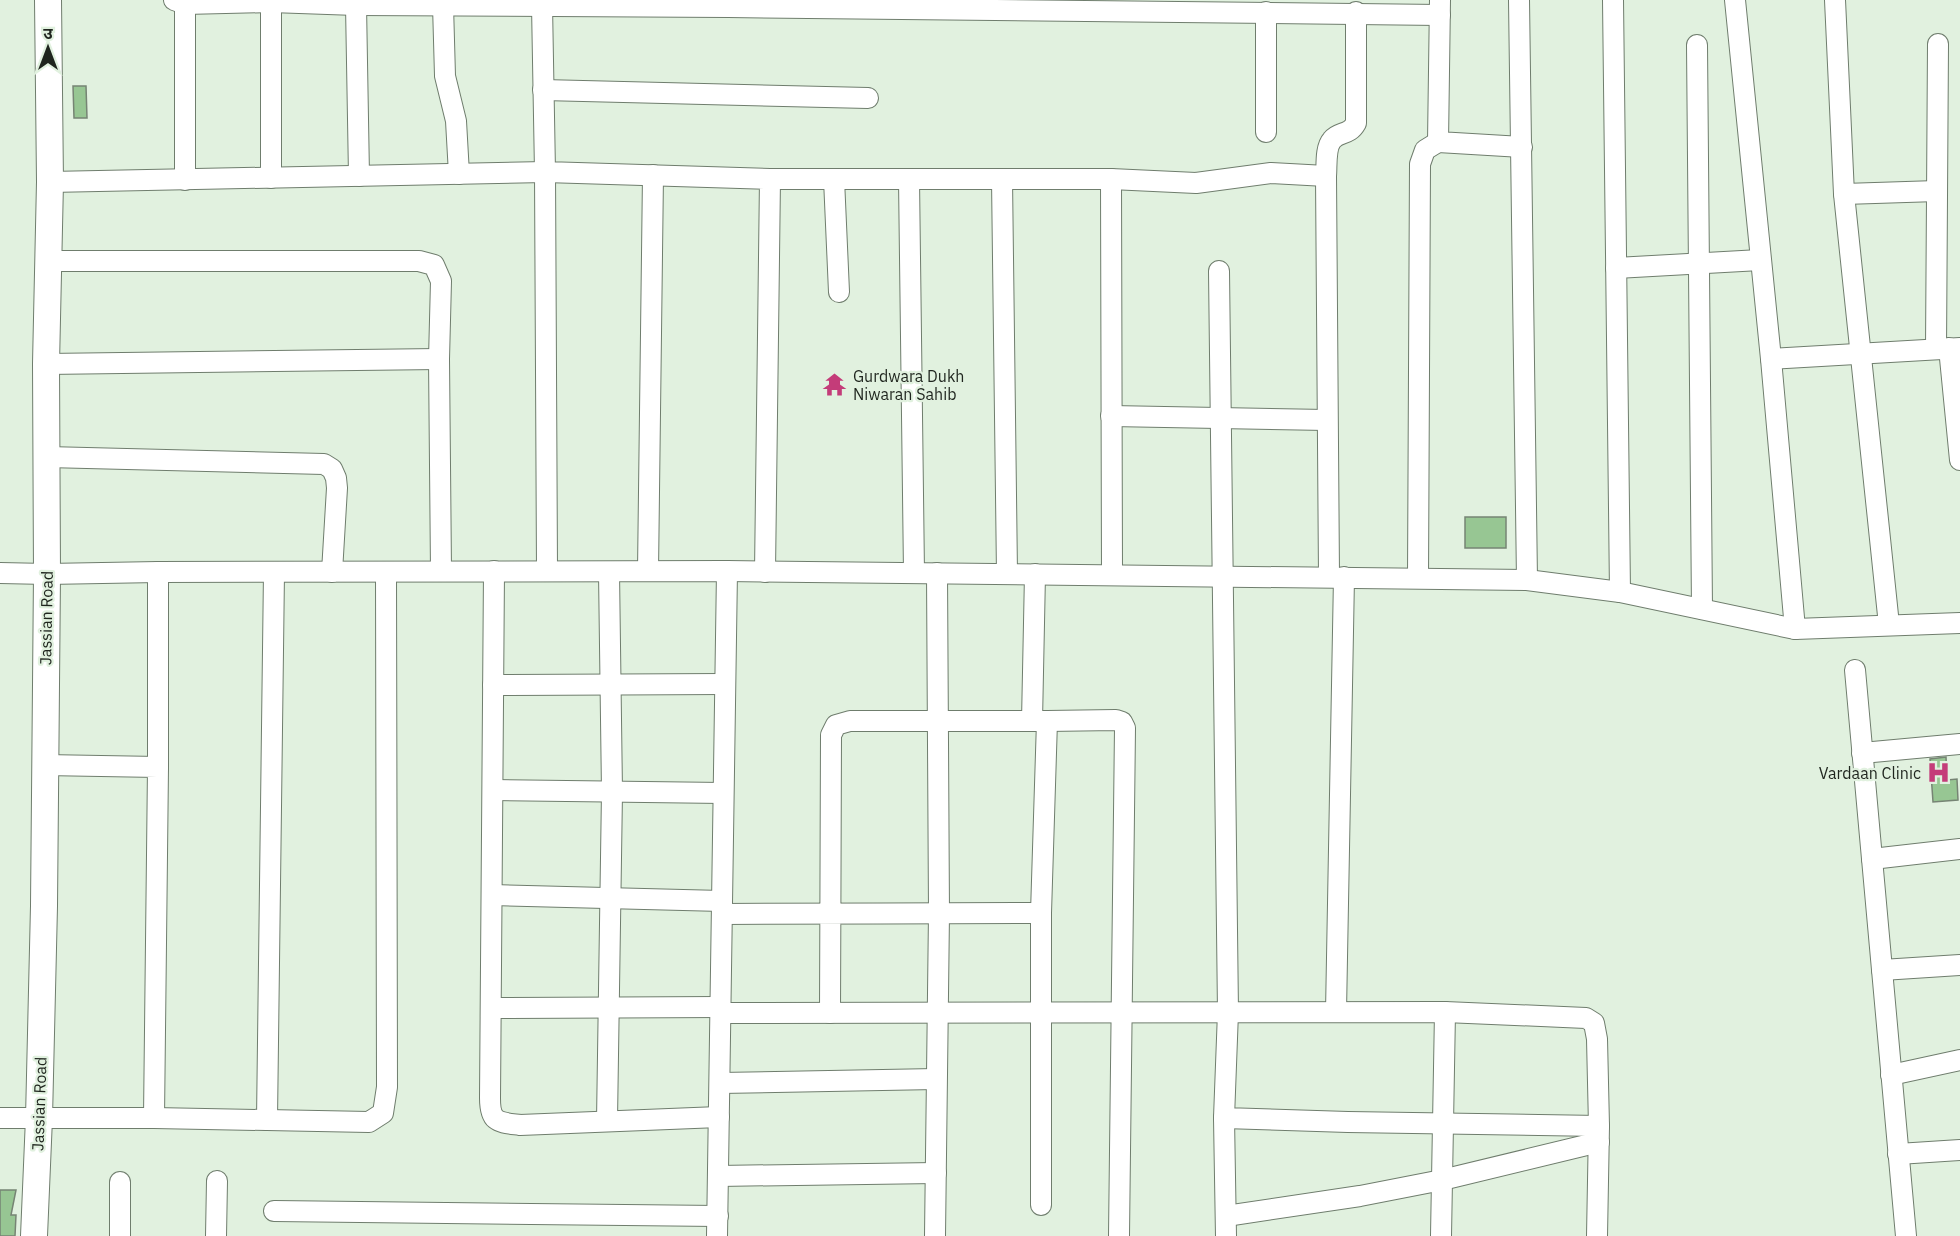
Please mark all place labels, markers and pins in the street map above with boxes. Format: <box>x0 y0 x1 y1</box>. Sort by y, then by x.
place label: Gurdwara Dukh Niwaran Sahib <box>853 366 964 404</box>
temple icon: Gurdwara Dukh Niwaran Sahib <box>822 372 848 398</box>
hospital icon: Vardaan Clinic <box>1926 760 1952 786</box>
place label: Vardaan Clinic <box>1819 763 1921 783</box>

